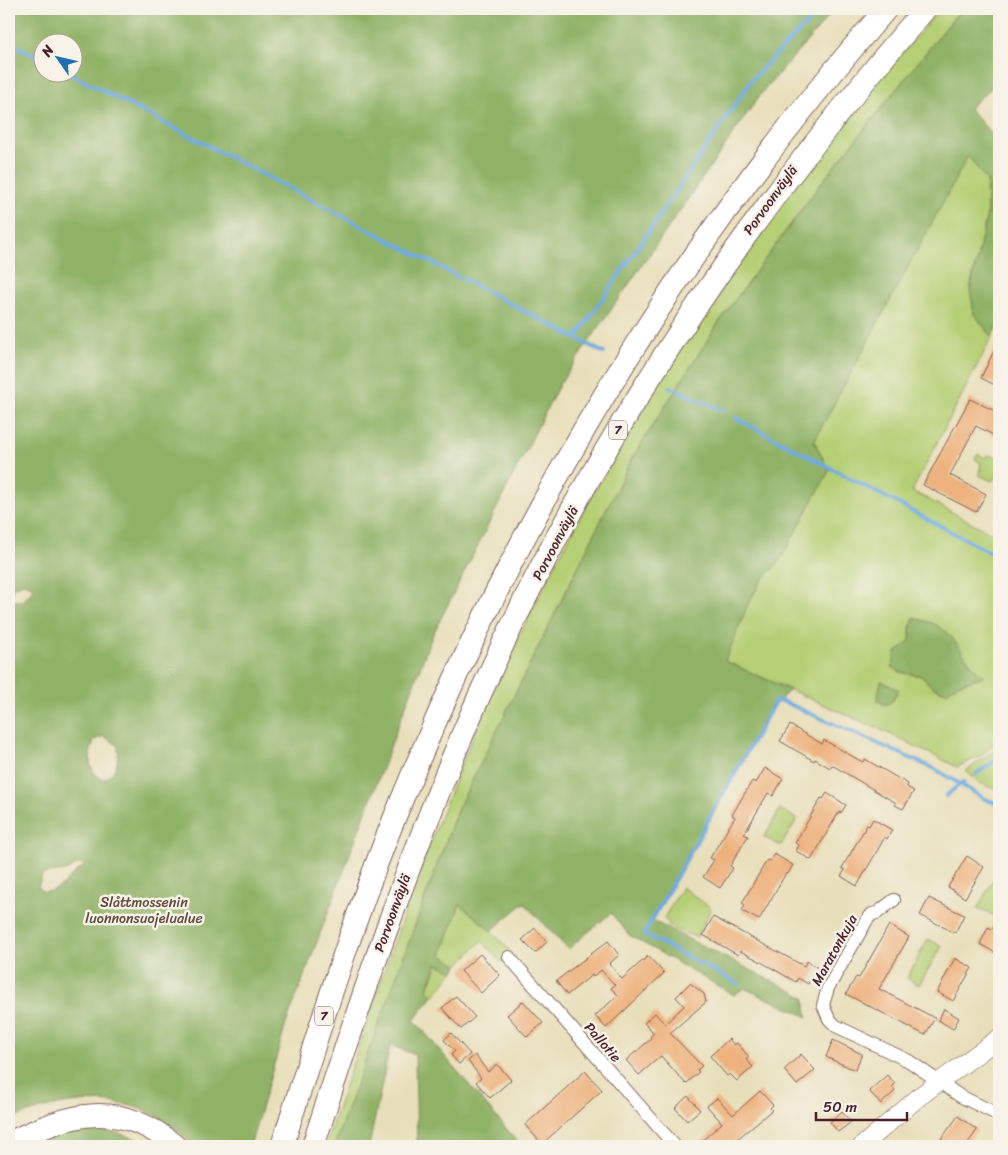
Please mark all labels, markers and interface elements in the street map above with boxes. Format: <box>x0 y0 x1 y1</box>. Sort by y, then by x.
north arrow <box>32 32 82 82</box>
text: N <box>34 40 61 63</box>
street label: Porvoonväylä <box>736 159 805 241</box>
road number: 7 <box>609 420 627 440</box>
street label: Porvoonväylä <box>525 501 586 585</box>
street label: Porvoonväylä <box>367 870 418 956</box>
park label: Slåttmossenin luonnonsuojelualue <box>85 890 203 931</box>
street label: Maratonkuja <box>805 909 865 991</box>
road number: 7 <box>315 1006 333 1026</box>
street label: Pallotie <box>578 1016 628 1068</box>
scale bar <box>816 1090 907 1122</box>
text: 50 m <box>823 1094 858 1120</box>

